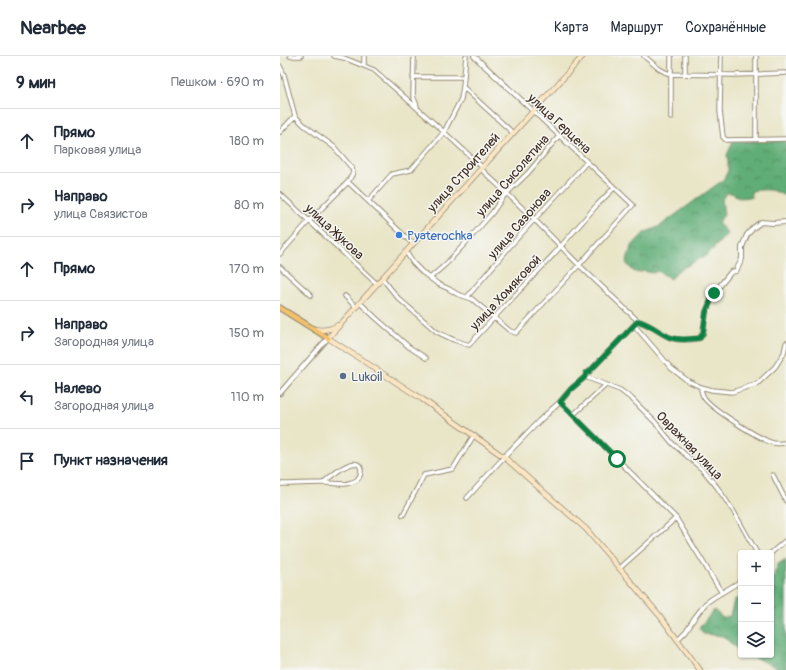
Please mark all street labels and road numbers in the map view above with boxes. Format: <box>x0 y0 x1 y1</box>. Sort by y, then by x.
street label: улица Герцена <box>523 90 594 157</box>
street label: улица Строителей <box>423 130 503 216</box>
street label: улица Сысолетина <box>472 131 553 221</box>
street label: улица Сазонова <box>484 185 555 263</box>
street label: улица Жукова <box>301 200 367 263</box>
street label: улица Хомяковой <box>466 252 545 334</box>
street label: Овражная улица <box>653 408 726 483</box>

